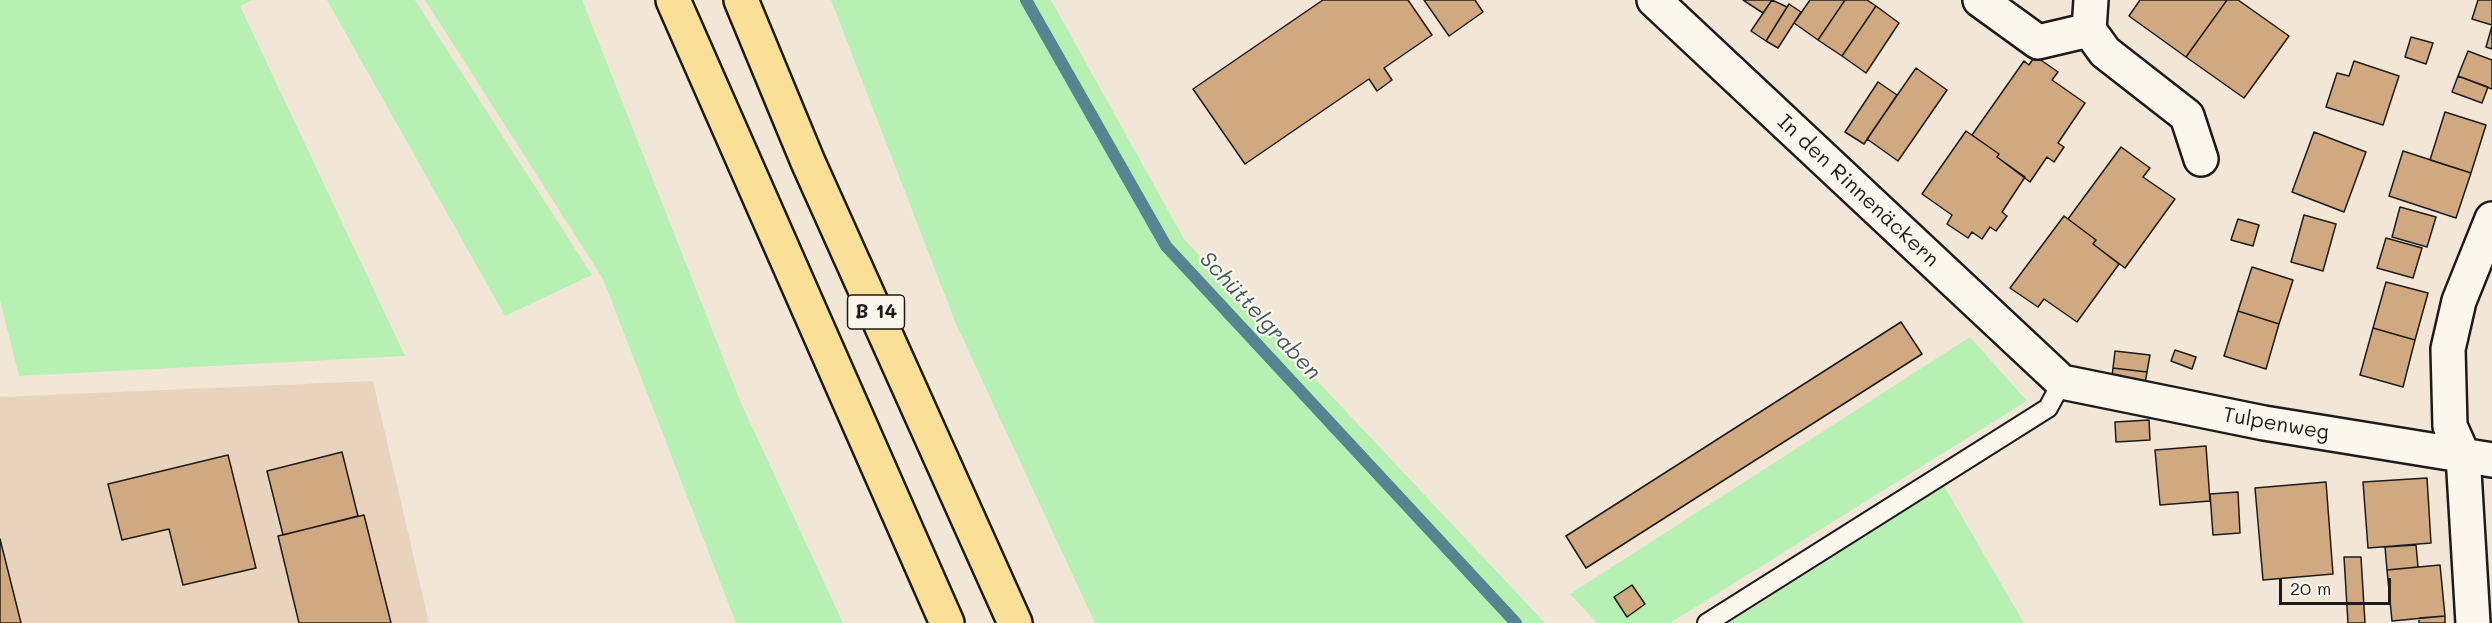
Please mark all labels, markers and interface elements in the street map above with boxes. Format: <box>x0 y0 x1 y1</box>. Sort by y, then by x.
street label: In den Rinnenäckern <box>1772 110 1944 272</box>
water label: Schüttelgraben <box>1194 246 1326 386</box>
road number: B 14 <box>848 295 904 329</box>
street label: Tulpenweg <box>2221 402 2331 446</box>
scale bar <box>2282 566 2394 604</box>
text: 20 m <box>2290 576 2331 600</box>

